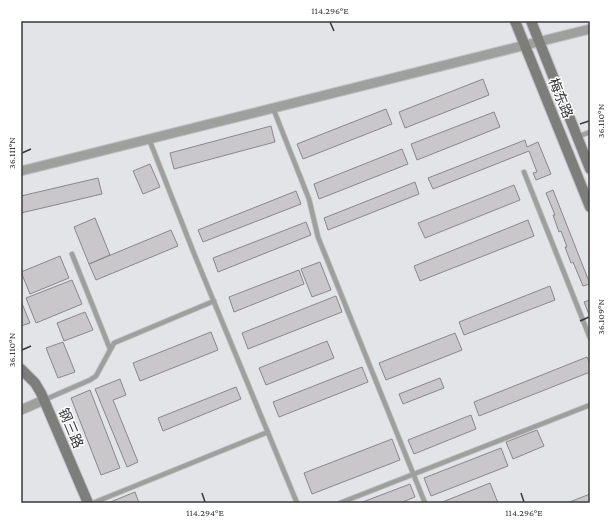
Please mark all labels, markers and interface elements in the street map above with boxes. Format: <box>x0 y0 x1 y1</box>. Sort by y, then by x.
text: 114.296°E <box>311 5 349 16</box>
street label: 梅东路 <box>546 76 576 120</box>
text: 36.110°N <box>595 103 606 138</box>
text: 36.111°N <box>6 137 17 169</box>
text: 36.109°N <box>595 299 606 335</box>
text: 36.110°N <box>6 332 17 367</box>
street label: 钢三路 <box>55 406 87 450</box>
text: 114.294°E <box>186 507 224 518</box>
text: 114.296°E <box>505 507 543 518</box>

